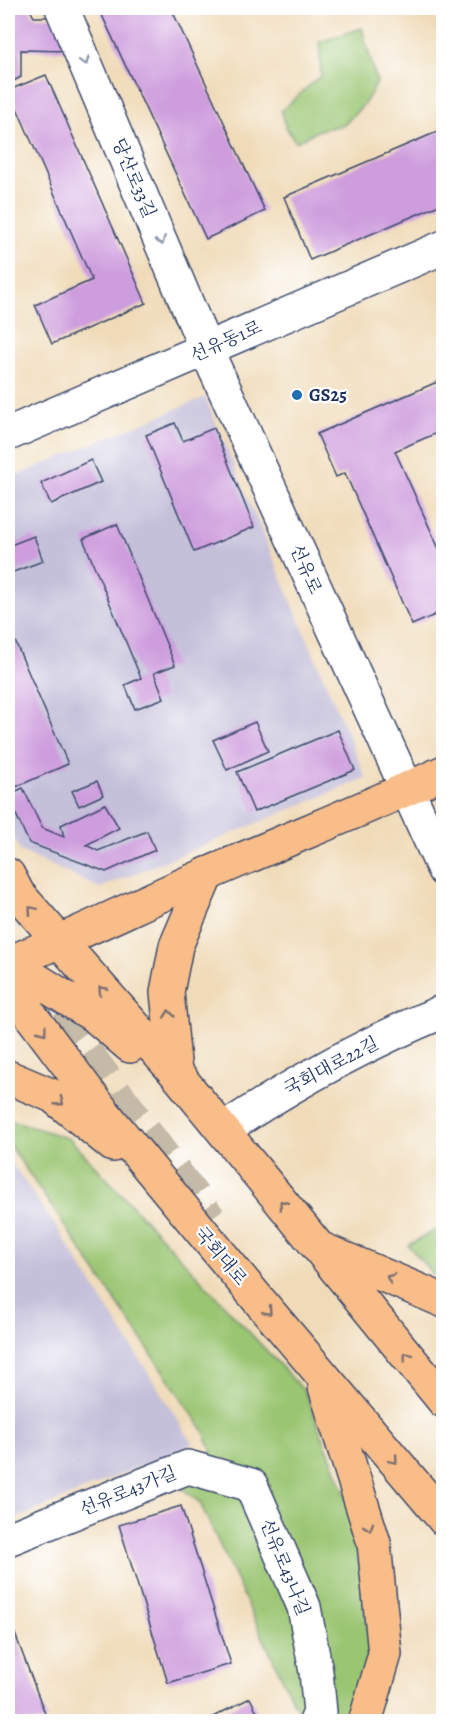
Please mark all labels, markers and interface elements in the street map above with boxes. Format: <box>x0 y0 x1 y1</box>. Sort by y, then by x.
one-way arrow <box>78 55 90 66</box>
street label: 당산로33길 <box>106 134 162 222</box>
one-way arrow <box>153 235 165 246</box>
street label: 선유동1로 <box>187 315 265 367</box>
place label: GS25 <box>309 383 347 407</box>
marker: GS25 <box>290 388 304 402</box>
street label: 선유로 <box>284 540 328 598</box>
one-way arrow <box>28 906 39 917</box>
one-way arrow <box>98 986 109 996</box>
one-way arrow <box>163 1009 176 1018</box>
one-way arrow <box>35 1025 46 1036</box>
street label: 국회대로22길 <box>279 1031 383 1101</box>
one-way arrow <box>53 1095 64 1106</box>
one-way arrow <box>280 1200 291 1211</box>
street label: 국회대로 <box>189 1222 253 1290</box>
one-way arrow <box>385 1274 396 1286</box>
one-way arrow <box>261 1304 272 1315</box>
one-way arrow <box>403 1351 414 1362</box>
one-way arrow <box>387 1453 398 1464</box>
street label: 선유로43가길 <box>76 1461 180 1521</box>
street label: 선유로43나길 <box>255 1515 315 1619</box>
one-way arrow <box>362 1521 374 1532</box>

